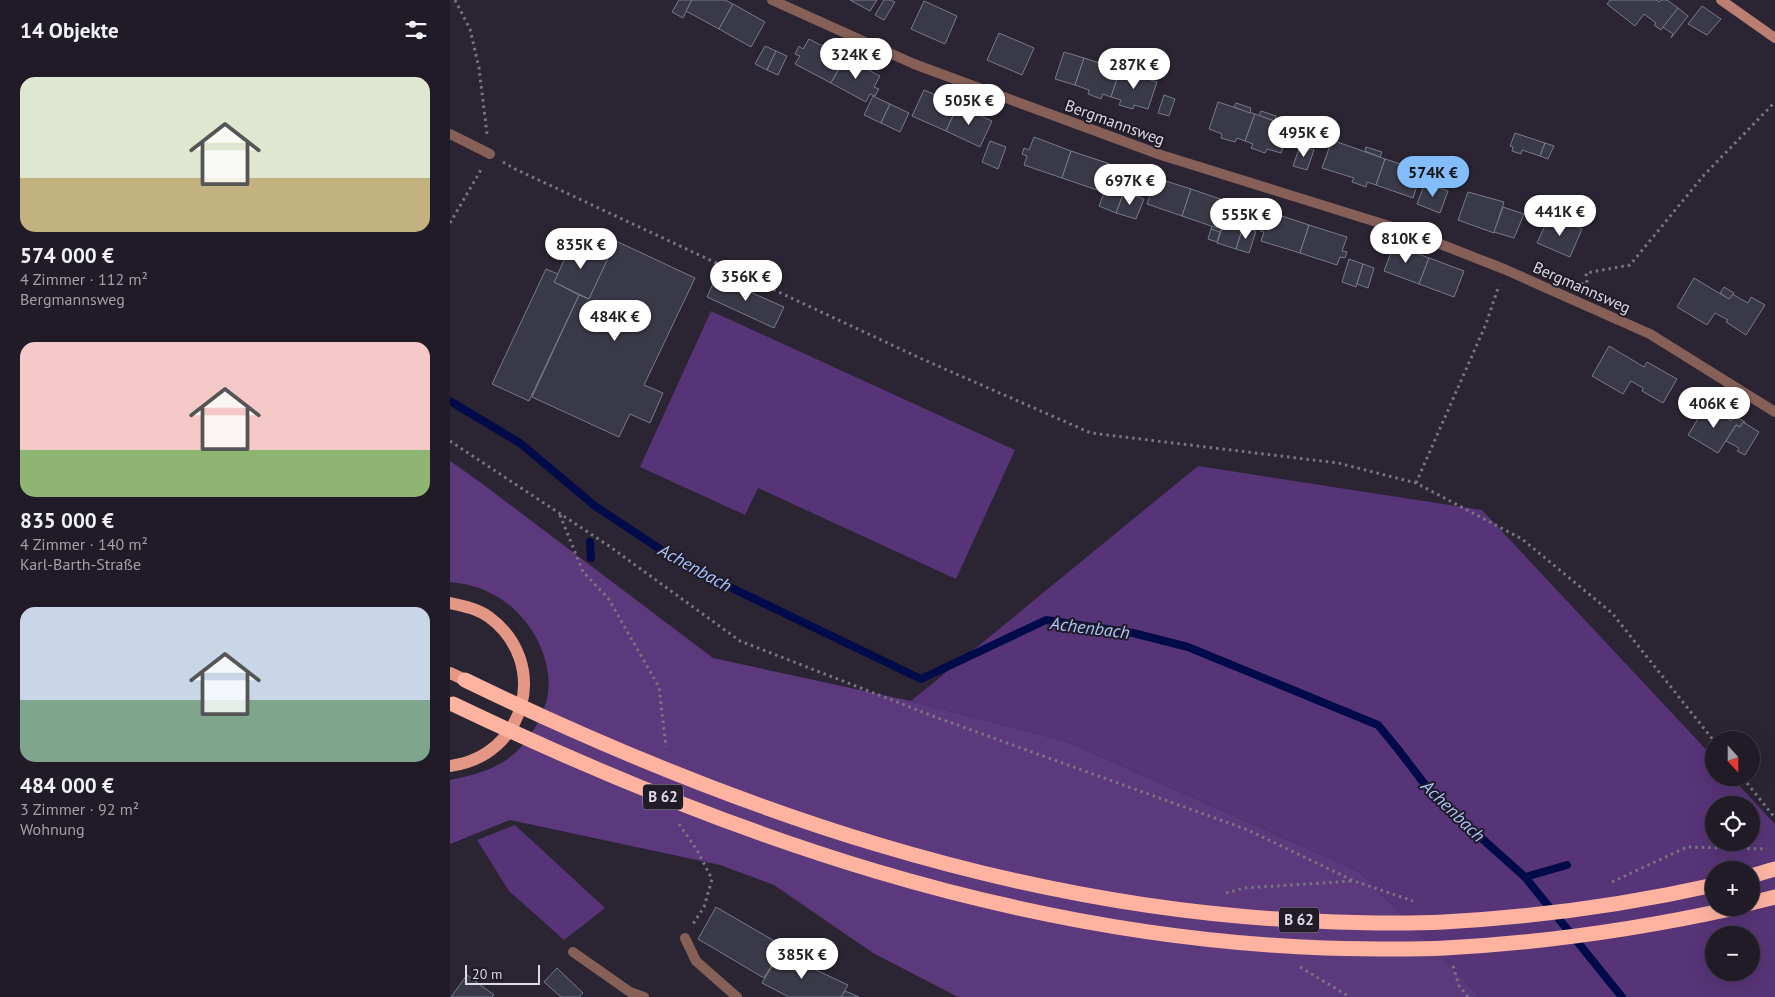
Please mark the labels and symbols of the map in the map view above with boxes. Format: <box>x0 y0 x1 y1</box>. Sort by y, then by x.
pin: 324K € <box>815 38 897 80</box>
pin: 287K € <box>1093 48 1175 90</box>
pin: 505K € <box>928 84 1010 126</box>
street label: Bergmannsweg <box>1062 95 1168 149</box>
pin: 495K € <box>1263 116 1345 158</box>
pin: 574K € <box>1392 156 1474 198</box>
pin: 697K € <box>1089 164 1171 206</box>
pin: 441K € <box>1519 194 1601 237</box>
pin: 555K € <box>1205 198 1287 240</box>
pin: 810K € <box>1365 222 1447 264</box>
pin: 835K € <box>540 228 622 270</box>
street label: Bergmannsweg <box>1530 257 1634 317</box>
pin: 356K € <box>705 260 787 302</box>
pin: 484K € <box>574 300 656 342</box>
pin: 406K € <box>1673 386 1755 429</box>
water label: Achenbach <box>654 538 736 597</box>
water label: Achenbach <box>1048 611 1131 644</box>
north arrow <box>1705 731 1760 786</box>
water label: Achenbach <box>1416 774 1490 847</box>
road number: B 62 <box>643 784 683 810</box>
road number: B 62 <box>1279 908 1319 932</box>
pin: 385K € <box>761 938 843 980</box>
scale bar <box>465 962 540 985</box>

